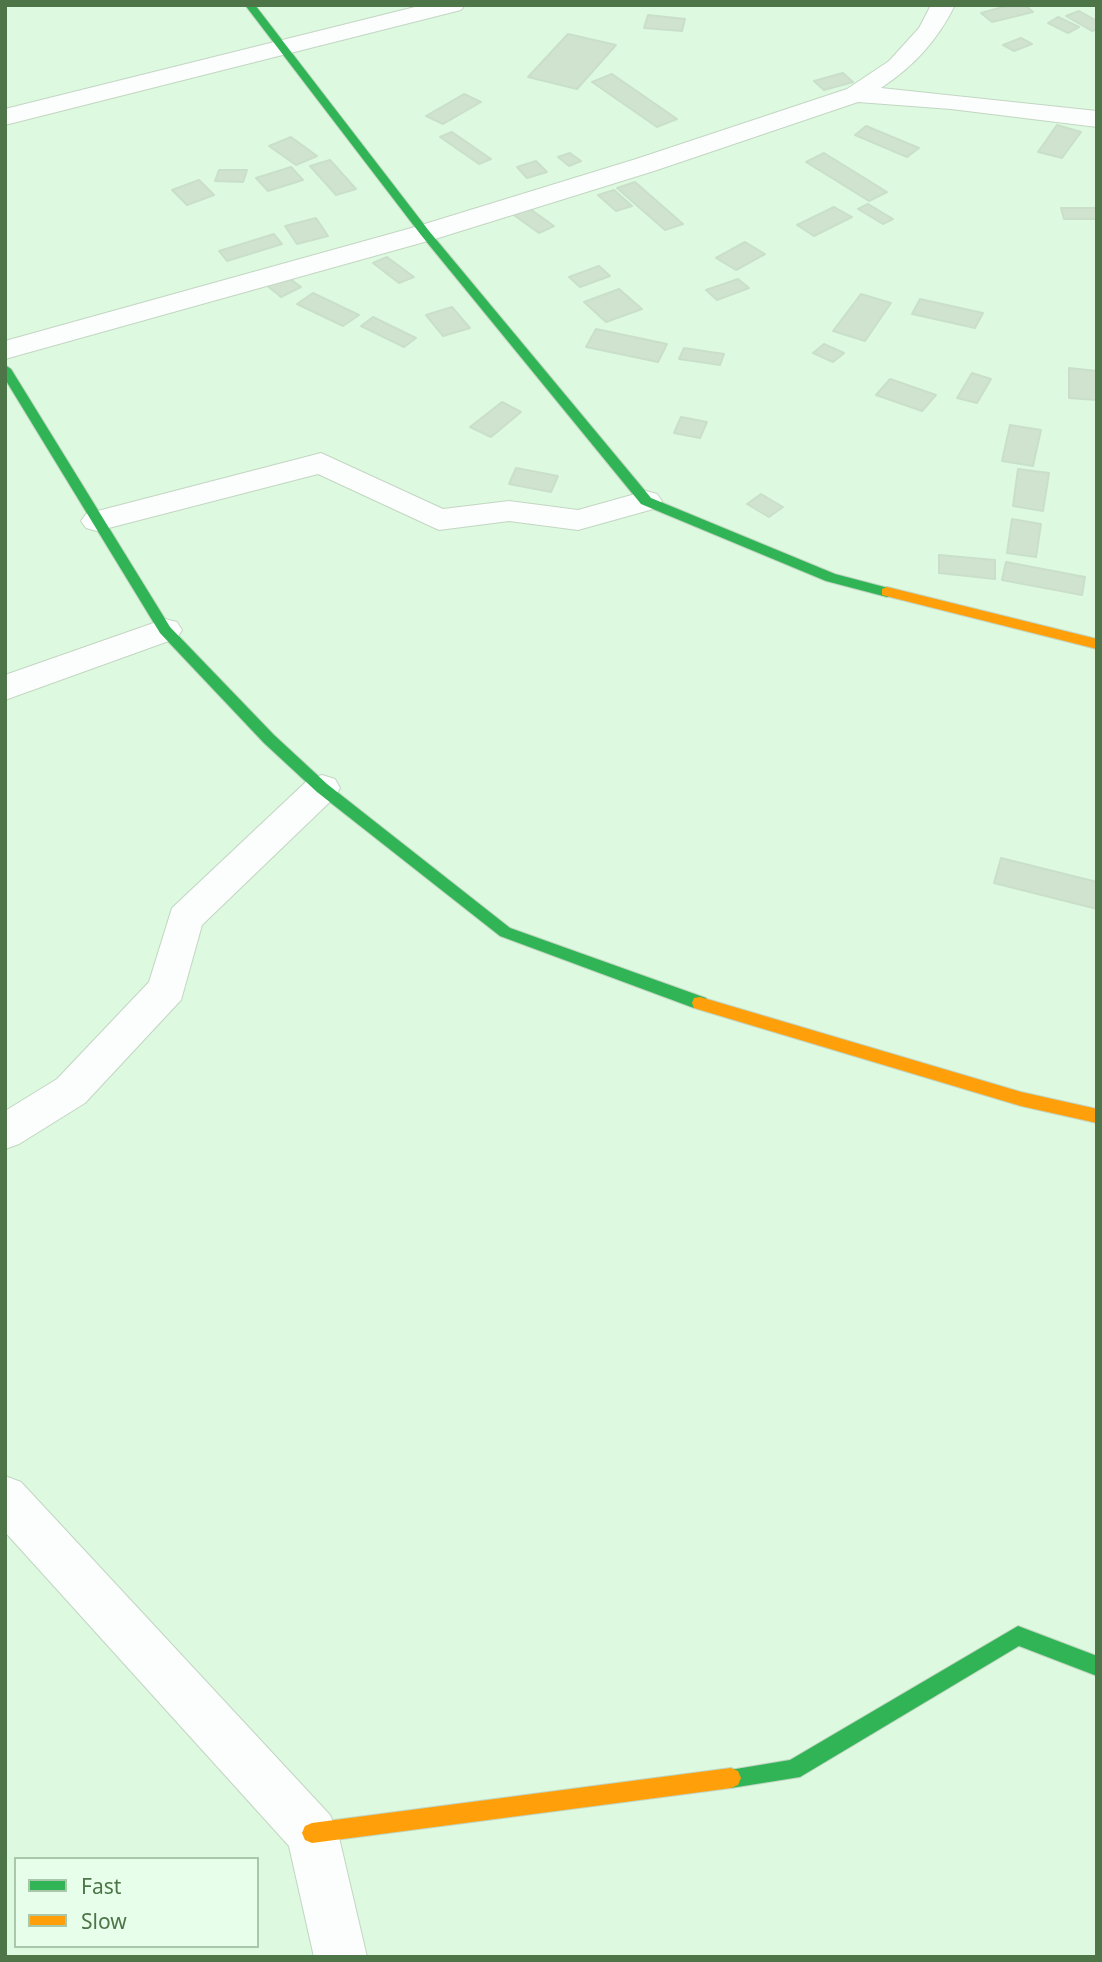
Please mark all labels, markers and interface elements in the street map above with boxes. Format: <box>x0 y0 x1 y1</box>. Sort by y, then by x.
legend <box>14 1857 259 1948</box>
text: Fast <box>81 1872 121 1900</box>
text: Slow <box>81 1907 127 1935</box>

